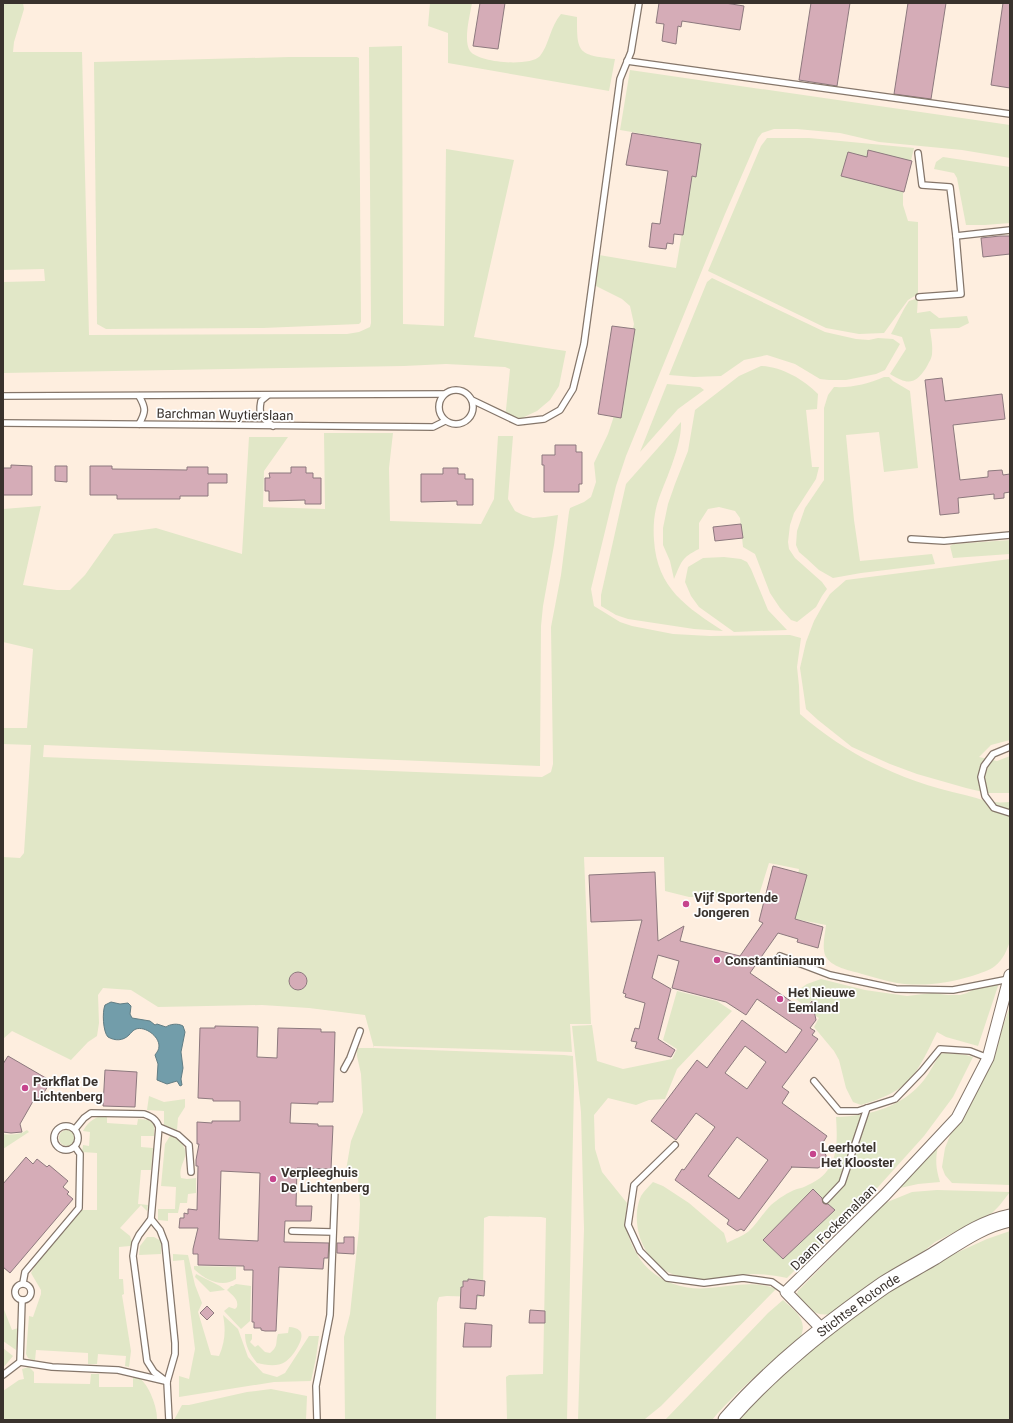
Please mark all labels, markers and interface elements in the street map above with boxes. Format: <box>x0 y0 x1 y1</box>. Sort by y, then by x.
street label: Barchman Wuytierslaan <box>156 406 294 423</box>
place label: Vijf Sportende Jongeren <box>694 890 778 920</box>
marker: Vijf Sportende Jongeren <box>681 899 691 909</box>
place label: Constantinianum <box>725 953 825 968</box>
marker: Constantinianum <box>712 955 722 965</box>
place label: Het Nieuwe Eemland <box>788 985 855 1015</box>
marker: Het Nieuwe Eemland <box>775 994 785 1004</box>
place label: Parkflat De Lichtenberg <box>33 1074 103 1104</box>
marker: Parkflat De Lichtenberg <box>20 1083 30 1093</box>
place label: Leerhotel Het Klooster <box>821 1140 894 1170</box>
marker: Leerhotel Het Klooster <box>808 1149 818 1159</box>
place label: Verpleeghuis De Lichtenberg <box>281 1165 369 1195</box>
marker: Verpleeghuis De Lichtenberg <box>268 1174 278 1184</box>
street label: Daam Fockemalaan <box>787 1181 879 1273</box>
street label: Stichtse Rotonde <box>814 1270 902 1340</box>

